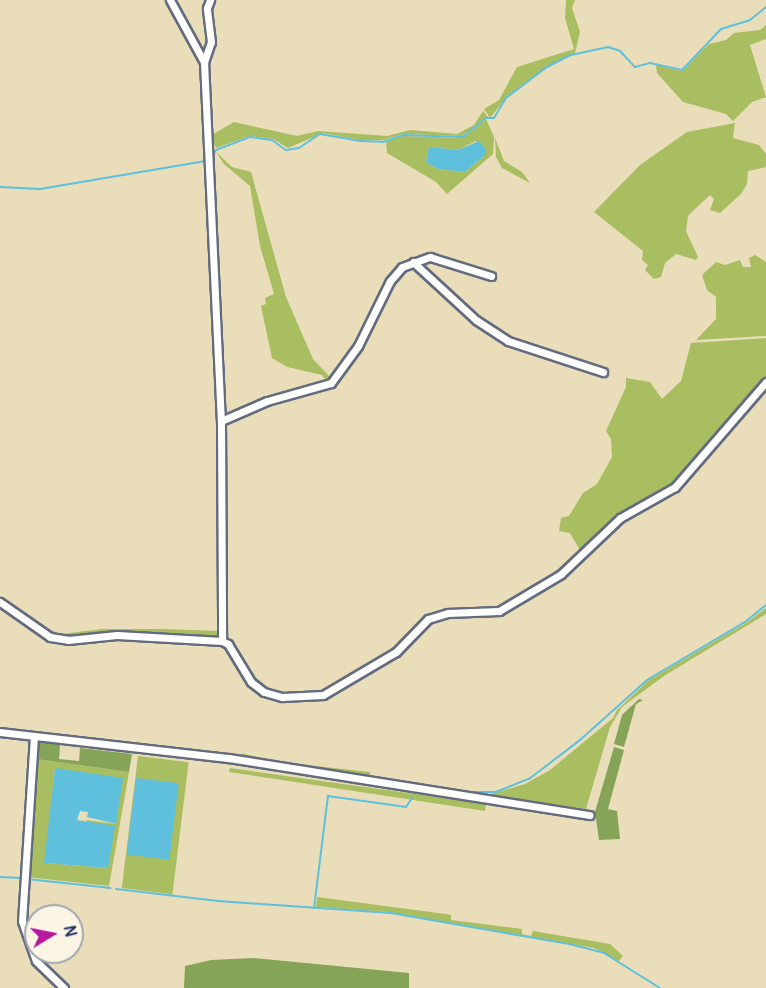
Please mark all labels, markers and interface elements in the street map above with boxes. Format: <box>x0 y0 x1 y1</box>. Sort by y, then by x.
north arrow <box>24 904 84 964</box>
text: N <box>59 924 81 938</box>

